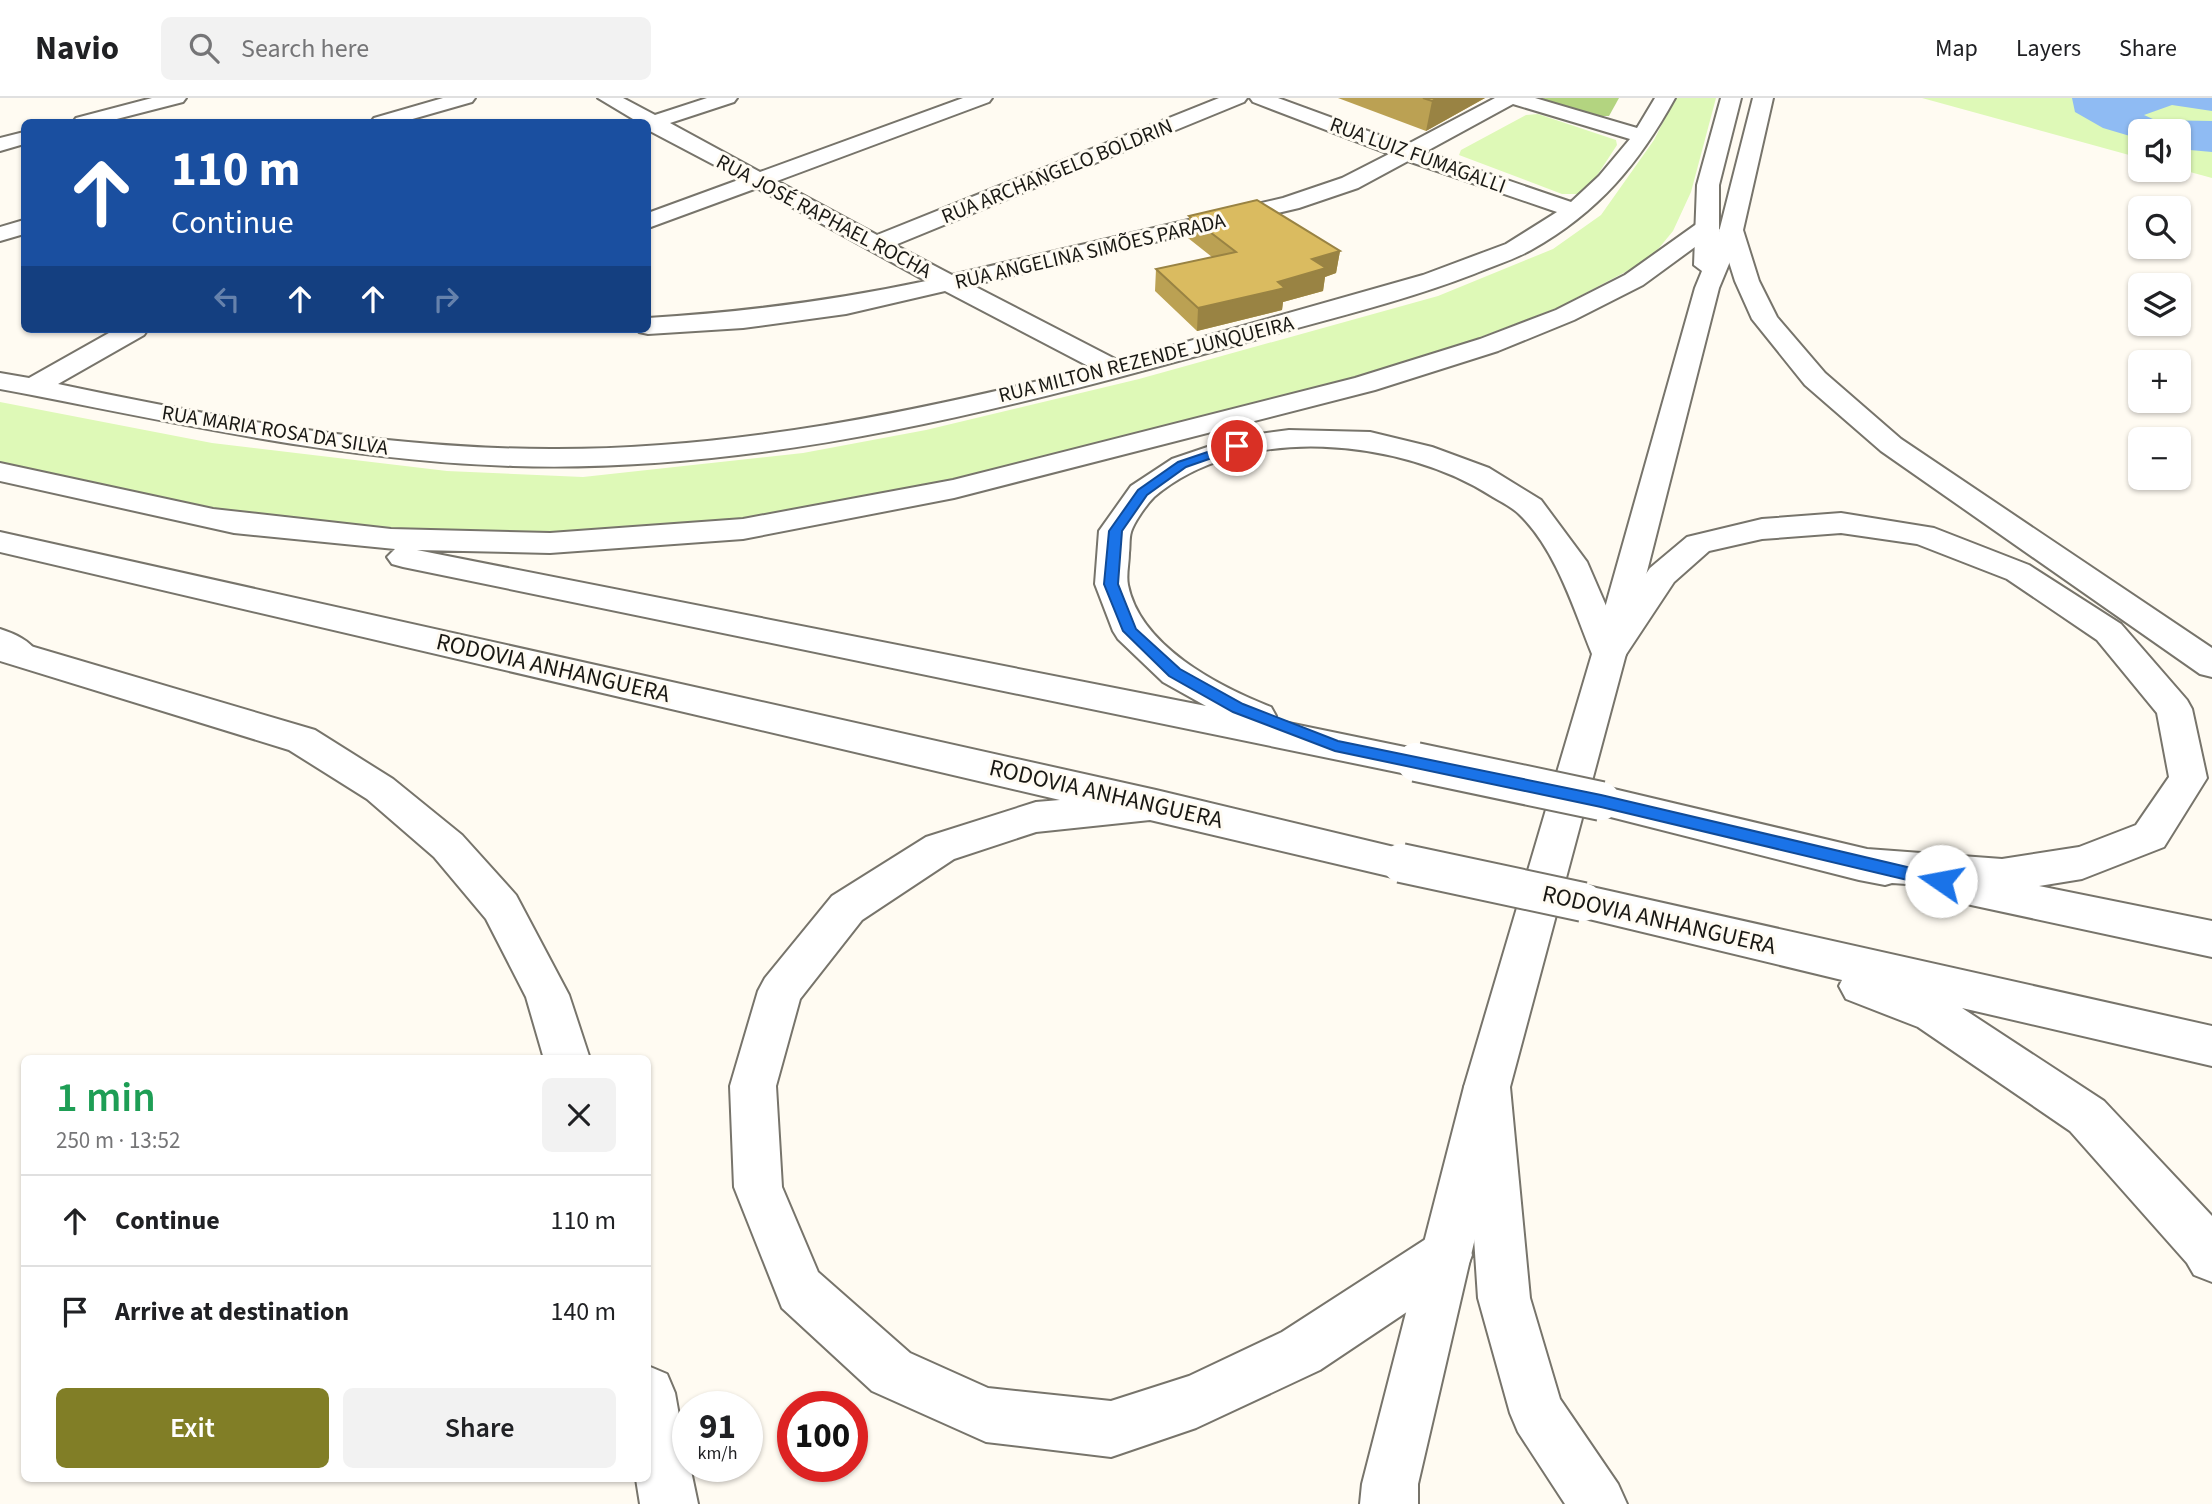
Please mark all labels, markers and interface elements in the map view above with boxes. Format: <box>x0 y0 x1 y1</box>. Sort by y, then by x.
search box <box>161 17 651 80</box>
text: Navio <box>35 25 119 72</box>
icon: search <box>185 29 223 67</box>
text: Search here <box>241 30 369 67</box>
text: Map <box>1935 31 1978 66</box>
text: Layers <box>2016 31 2081 66</box>
text: Share <box>2119 31 2177 66</box>
street label: RUA LUIZ FUMAGALLI <box>1326 109 1510 201</box>
street label: RUA ARCHANGELO BOLDRIN <box>937 111 1177 231</box>
map controls <box>2128 119 2191 490</box>
button: sound <box>2128 119 2191 182</box>
text: 110 m <box>171 135 300 205</box>
street label: RUA JOSÉ RAPHAEL ROCHA <box>711 146 937 286</box>
icon: ahead <box>56 147 147 238</box>
button: search <box>2128 196 2191 259</box>
text: Continue <box>171 200 294 246</box>
street label: RUA ANGELINA SIMÕES PARADA <box>952 205 1229 297</box>
button: layers <box>2128 273 2191 336</box>
icon: left <box>208 280 246 318</box>
icon: ahead <box>281 280 319 318</box>
icon: ahead <box>354 280 392 318</box>
icon: right <box>427 280 465 318</box>
street label: RUA MILTON REZENDE JUNQUEIRA <box>995 308 1297 410</box>
button: + <box>2128 350 2191 413</box>
street label: RUA MARIA ROSA DA SILVA <box>160 397 391 463</box>
pin <box>1207 416 1267 476</box>
icon: arrive <box>1218 427 1256 465</box>
button: − <box>2128 427 2191 490</box>
street label: RODOVIA ANHANGUERA <box>433 624 673 712</box>
street label: RODOVIA ANHANGUERA <box>986 750 1226 838</box>
position arrow <box>1904 844 1978 918</box>
street label: RODOVIA ANHANGUERA <box>1539 876 1779 964</box>
text: 1 min <box>56 1068 156 1128</box>
button: close <box>542 1078 616 1152</box>
text: 250 m · 13:52 <box>56 1124 180 1157</box>
icon: ahead <box>56 1202 94 1240</box>
text: Continue <box>115 1202 220 1239</box>
text: 110 m <box>550 1202 616 1239</box>
icon: arrive <box>56 1293 94 1331</box>
text: Arrive at destination <box>115 1293 349 1330</box>
text: 140 m <box>550 1293 616 1330</box>
button: Exit <box>56 1388 329 1468</box>
button: Share <box>343 1388 616 1468</box>
speed limit sign: 100 <box>777 1391 868 1482</box>
text: 91 <box>699 1402 736 1452</box>
text: km/h <box>698 1441 737 1466</box>

